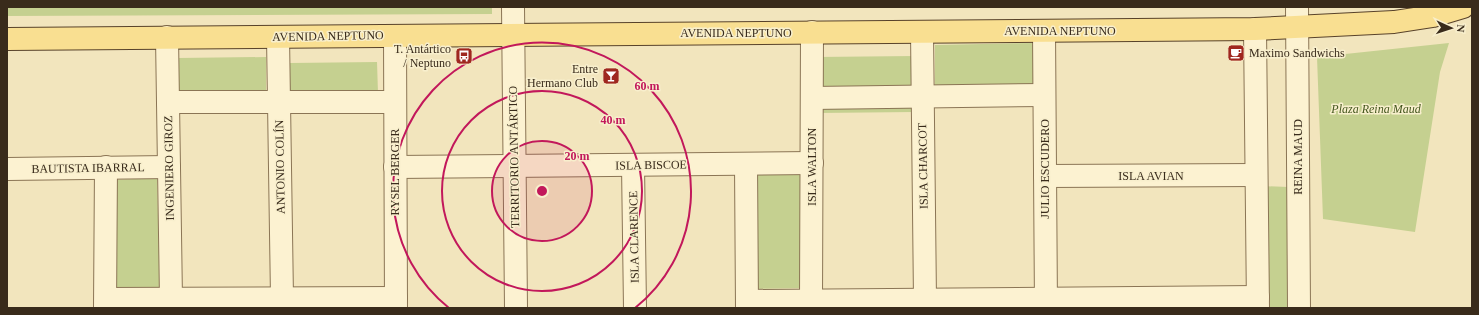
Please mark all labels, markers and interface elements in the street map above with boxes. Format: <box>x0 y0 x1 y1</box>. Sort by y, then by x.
north arrow <box>1431 8 1471 48</box>
street label: AVENIDA NEPTUNO <box>1004 24 1116 38</box>
text: N <box>1455 24 1467 33</box>
street label: AVENIDA NEPTUNO <box>680 26 792 40</box>
street label: AVENIDA NEPTUNO <box>272 28 384 44</box>
place label: T. Antártico / Neptuno <box>394 42 451 70</box>
cafe icon: Maximo Sandwichs <box>1226 43 1246 63</box>
bus stop icon: T. Antártico / Neptuno <box>454 46 474 66</box>
place label: Maximo Sandwichs <box>1249 46 1345 60</box>
place label: Entre Hermano Club <box>527 62 598 90</box>
bar icon: Entre Hermano Club <box>601 66 621 86</box>
text: 60 m <box>635 79 660 93</box>
street label: TERRITORIO ANTÁRTICO <box>506 86 522 228</box>
park label: Plaza Reina Maud <box>1330 102 1422 116</box>
text: 40 m <box>601 113 626 127</box>
street label: INGENIERO GIROZ <box>161 115 177 221</box>
street label: JULIO ESCUDERO <box>1038 119 1052 219</box>
street label: REINA MAUD <box>1291 119 1305 195</box>
street label: ANTONIO COLÍN <box>272 120 288 214</box>
street label: ISLA CHARCOT <box>915 122 931 209</box>
street label: RYSEL BERGER <box>388 128 402 216</box>
street label: ISLA WALTON <box>805 128 819 206</box>
text: 20 m <box>565 149 590 163</box>
street label: ISLA BISCOE <box>615 157 687 173</box>
street label: BAUTISTA IBARRAL <box>31 160 145 176</box>
street label: ISLA AVIAN <box>1118 169 1184 183</box>
centre of rings <box>535 184 549 198</box>
street label: ISLA CLARENCE <box>626 191 642 283</box>

